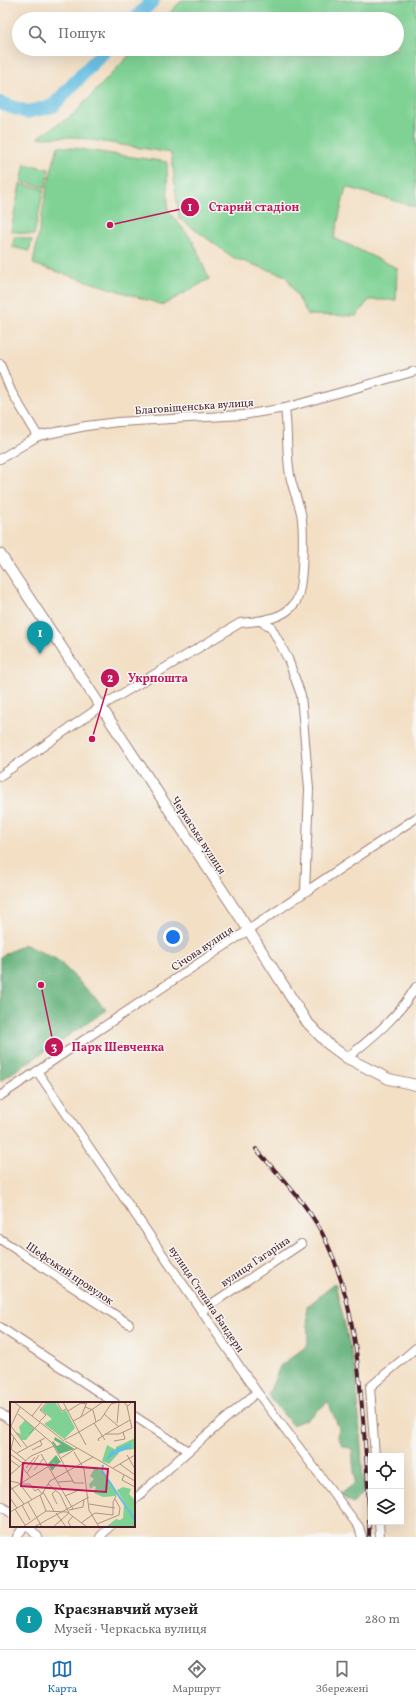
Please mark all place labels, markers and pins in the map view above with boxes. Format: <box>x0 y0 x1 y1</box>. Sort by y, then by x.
callout: Старий стадіон <box>180 195 307 219</box>
pin: 1 <box>27 621 53 654</box>
callout: Укрпошта <box>100 666 196 690</box>
callout: Парк Шевченка <box>44 1035 173 1059</box>

